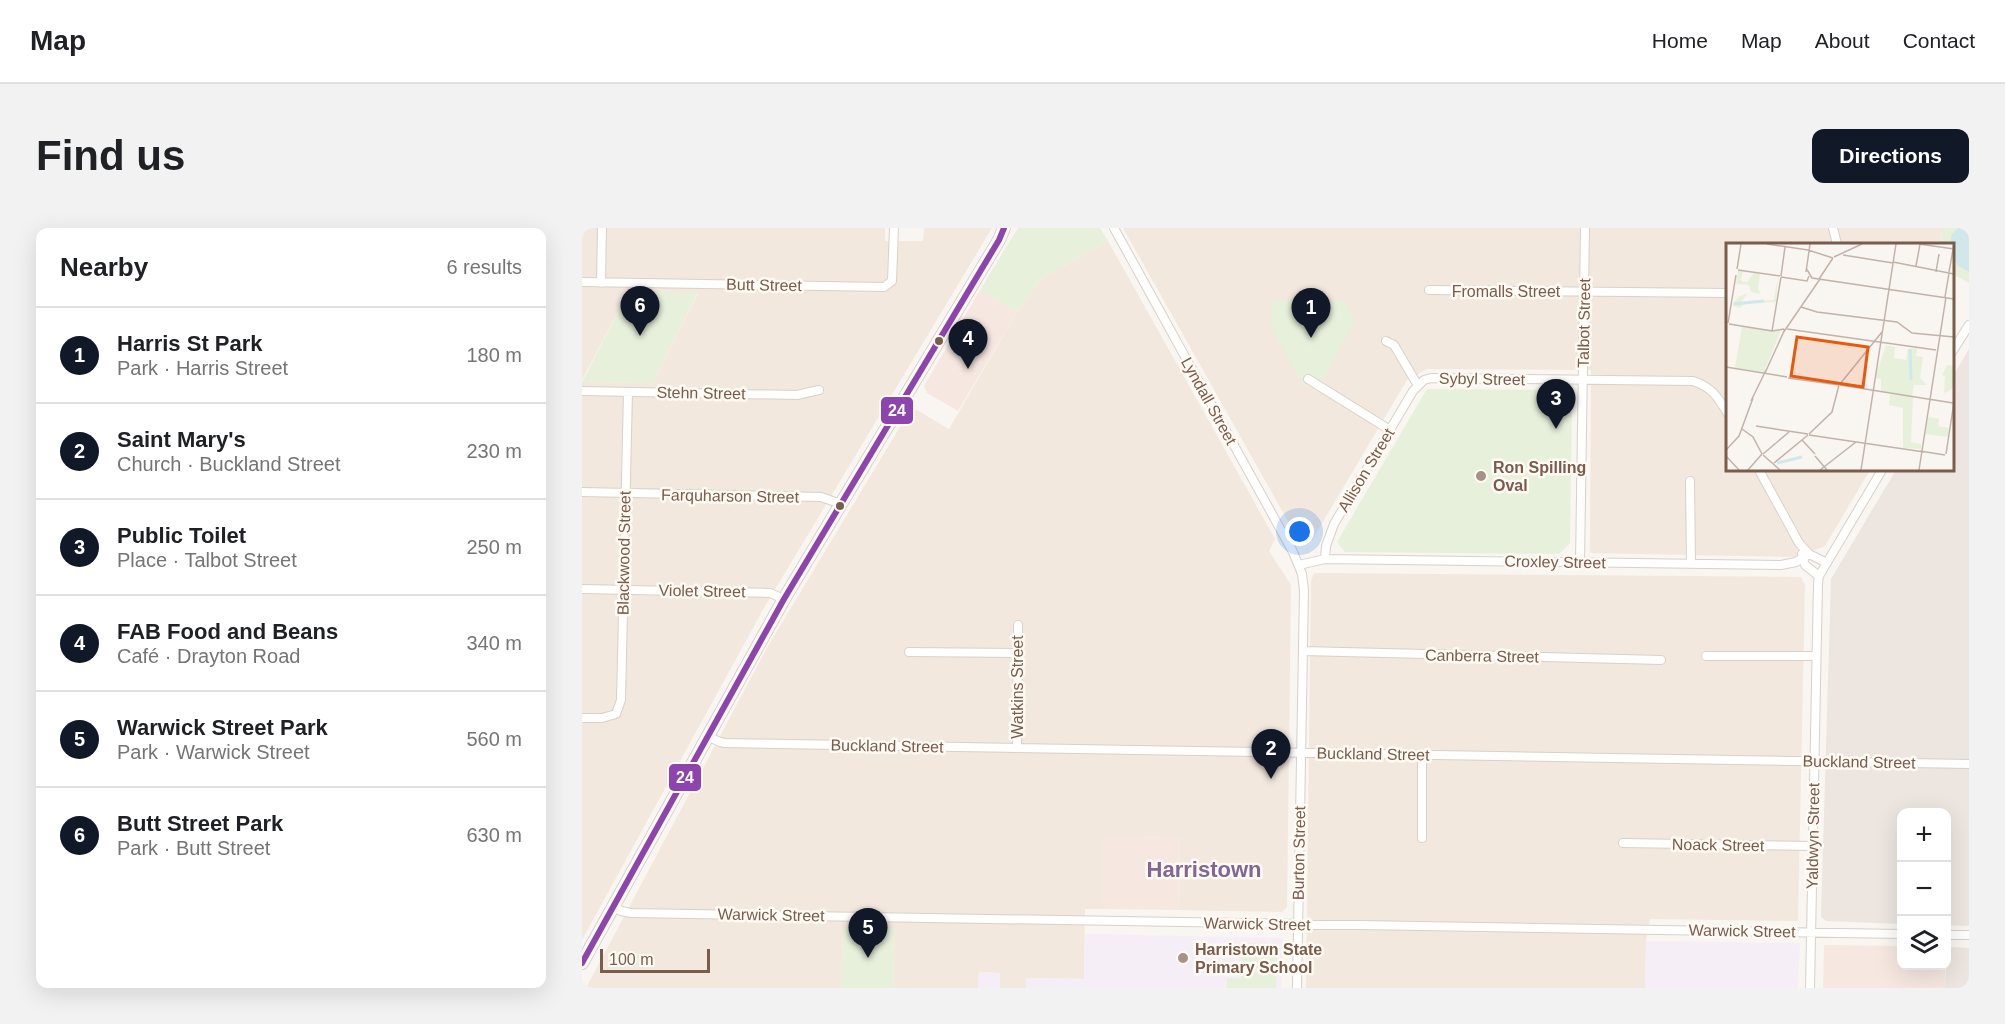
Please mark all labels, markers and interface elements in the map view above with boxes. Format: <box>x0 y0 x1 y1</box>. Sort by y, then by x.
text: Map <box>30 25 86 56</box>
text: Home <box>1652 29 1708 52</box>
text: Map <box>1741 29 1782 52</box>
text: About <box>1815 29 1870 52</box>
text: Contact <box>1903 29 1975 52</box>
button: Directions <box>1812 129 1969 183</box>
text: Find us <box>36 132 185 179</box>
inset map <box>1726 243 1954 471</box>
text: Nearby <box>60 252 148 282</box>
text: 6 results <box>446 256 522 278</box>
street label: Butt Street <box>726 276 802 294</box>
street label: Talbot Street <box>1575 277 1593 368</box>
street label: Fromalls Street <box>1452 283 1561 300</box>
pin: 6 <box>620 286 660 336</box>
pin: 1 <box>1292 288 1330 338</box>
pin: 4 <box>948 320 988 369</box>
text: Harris St Park <box>117 331 263 356</box>
unlabelled marker <box>933 335 945 347</box>
text: 1 <box>74 344 85 366</box>
text: 180 m <box>466 344 522 366</box>
street label: Lyndall Street <box>1178 354 1240 448</box>
text: Park · Harris Street <box>117 357 288 379</box>
street label: Sybyl Street <box>1439 370 1526 388</box>
pin: 3 <box>1536 380 1576 429</box>
street label: Stehn Street <box>656 384 746 402</box>
line badge: 24 <box>880 396 914 425</box>
text: 24 <box>888 402 906 419</box>
street label: Allison Street <box>1334 425 1398 515</box>
text: Saint Mary's <box>117 427 246 452</box>
text: 2 <box>74 440 85 462</box>
text: 230 m <box>466 440 522 462</box>
text: Church · Buckland Street <box>117 453 340 475</box>
place label: Ron Spilling Oval <box>1493 459 1586 494</box>
marker: Ron Spilling Oval <box>1474 469 1488 483</box>
street label: Farquharson Street <box>661 486 800 506</box>
street label: Blackwood Street <box>614 490 634 615</box>
unlabelled marker <box>834 500 846 512</box>
your location <box>1285 517 1314 546</box>
text: Public Toilet <box>117 523 246 548</box>
text: 3 <box>74 536 85 558</box>
text: 250 m <box>466 536 522 558</box>
text: Place · Talbot Street <box>117 549 297 571</box>
street label: Croxley Street <box>1504 553 1606 571</box>
street label: Violet Street <box>658 582 746 600</box>
text: FAB Food and Beans <box>117 619 338 644</box>
text: 4 <box>74 632 85 654</box>
text: 340 m <box>466 632 522 654</box>
street label: Watkins Street <box>1009 635 1026 739</box>
text: Café · Drayton Road <box>117 645 300 667</box>
street label: Canberra Street <box>1425 647 1540 666</box>
text: Warwick Street Park <box>117 715 328 740</box>
text: 5 <box>74 728 85 750</box>
text: 560 m <box>466 728 522 750</box>
pin: 2 <box>1252 730 1290 779</box>
street label: Buckland Street <box>830 737 944 755</box>
text: Park · Warwick Street <box>117 741 310 763</box>
street label: Buckland Street <box>1316 745 1430 763</box>
street label: Buckland Street <box>1802 753 1916 771</box>
line badge: 24 <box>668 763 702 792</box>
text: 24 <box>676 769 694 786</box>
street label: Yaldwyn Street <box>1804 782 1822 889</box>
street label: Burton Street <box>1290 805 1308 900</box>
map controls <box>1897 808 1951 970</box>
button: + <box>1897 808 1951 862</box>
text: Butt Street Park <box>117 811 283 836</box>
text: 6 <box>74 824 85 846</box>
text: 630 m <box>466 824 522 846</box>
street label: Noack Street <box>1672 836 1765 854</box>
text: Park · Butt Street <box>117 837 270 859</box>
district label: Harristown <box>1147 857 1261 882</box>
button: − <box>1897 862 1951 916</box>
street label: Warwick Street <box>717 906 825 924</box>
pin: 5 <box>848 908 888 958</box>
street label: Warwick Street <box>1203 915 1311 933</box>
button: layers <box>1897 916 1951 970</box>
street label: Warwick Street <box>1688 922 1796 940</box>
place label: Harristown State Primary School <box>1195 941 1322 976</box>
scale bar <box>600 946 710 974</box>
text: 100 m <box>609 951 653 968</box>
marker: Harristown State Primary School <box>1176 951 1190 965</box>

